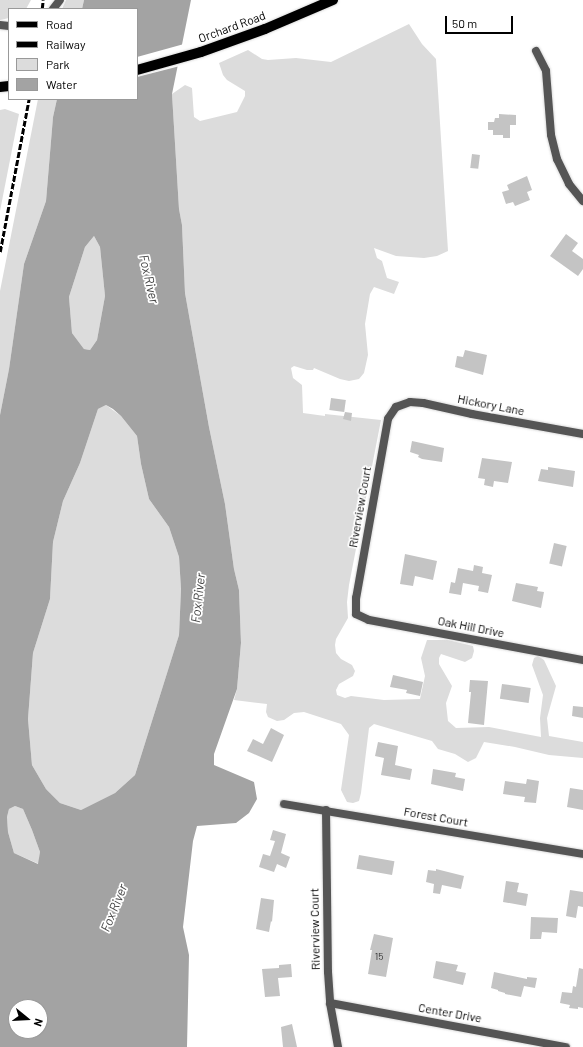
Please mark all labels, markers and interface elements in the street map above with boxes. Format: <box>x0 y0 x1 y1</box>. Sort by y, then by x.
legend <box>8 8 138 100</box>
street label: Orchard Road <box>196 8 268 46</box>
scale bar <box>447 8 515 34</box>
text: 50 m <box>452 16 477 30</box>
text: Road <box>46 17 73 31</box>
text: Railway <box>46 37 85 51</box>
text: Park <box>46 57 70 71</box>
text: Water <box>46 77 77 91</box>
water label: Fox River <box>136 253 162 305</box>
street label: Hickory Lane <box>456 391 526 419</box>
street label: Riverview Court <box>346 465 374 549</box>
water label: Fox River <box>188 572 208 624</box>
street label: Oak Hill Drive <box>437 613 505 641</box>
street label: Forest Court <box>403 804 469 830</box>
water label: Fox River <box>97 882 131 934</box>
street label: Riverview Court <box>307 888 323 970</box>
house number: 15 <box>375 951 383 963</box>
north arrow <box>8 999 48 1039</box>
street label: Center Drive <box>417 1000 483 1026</box>
text: N <box>32 1017 46 1028</box>

